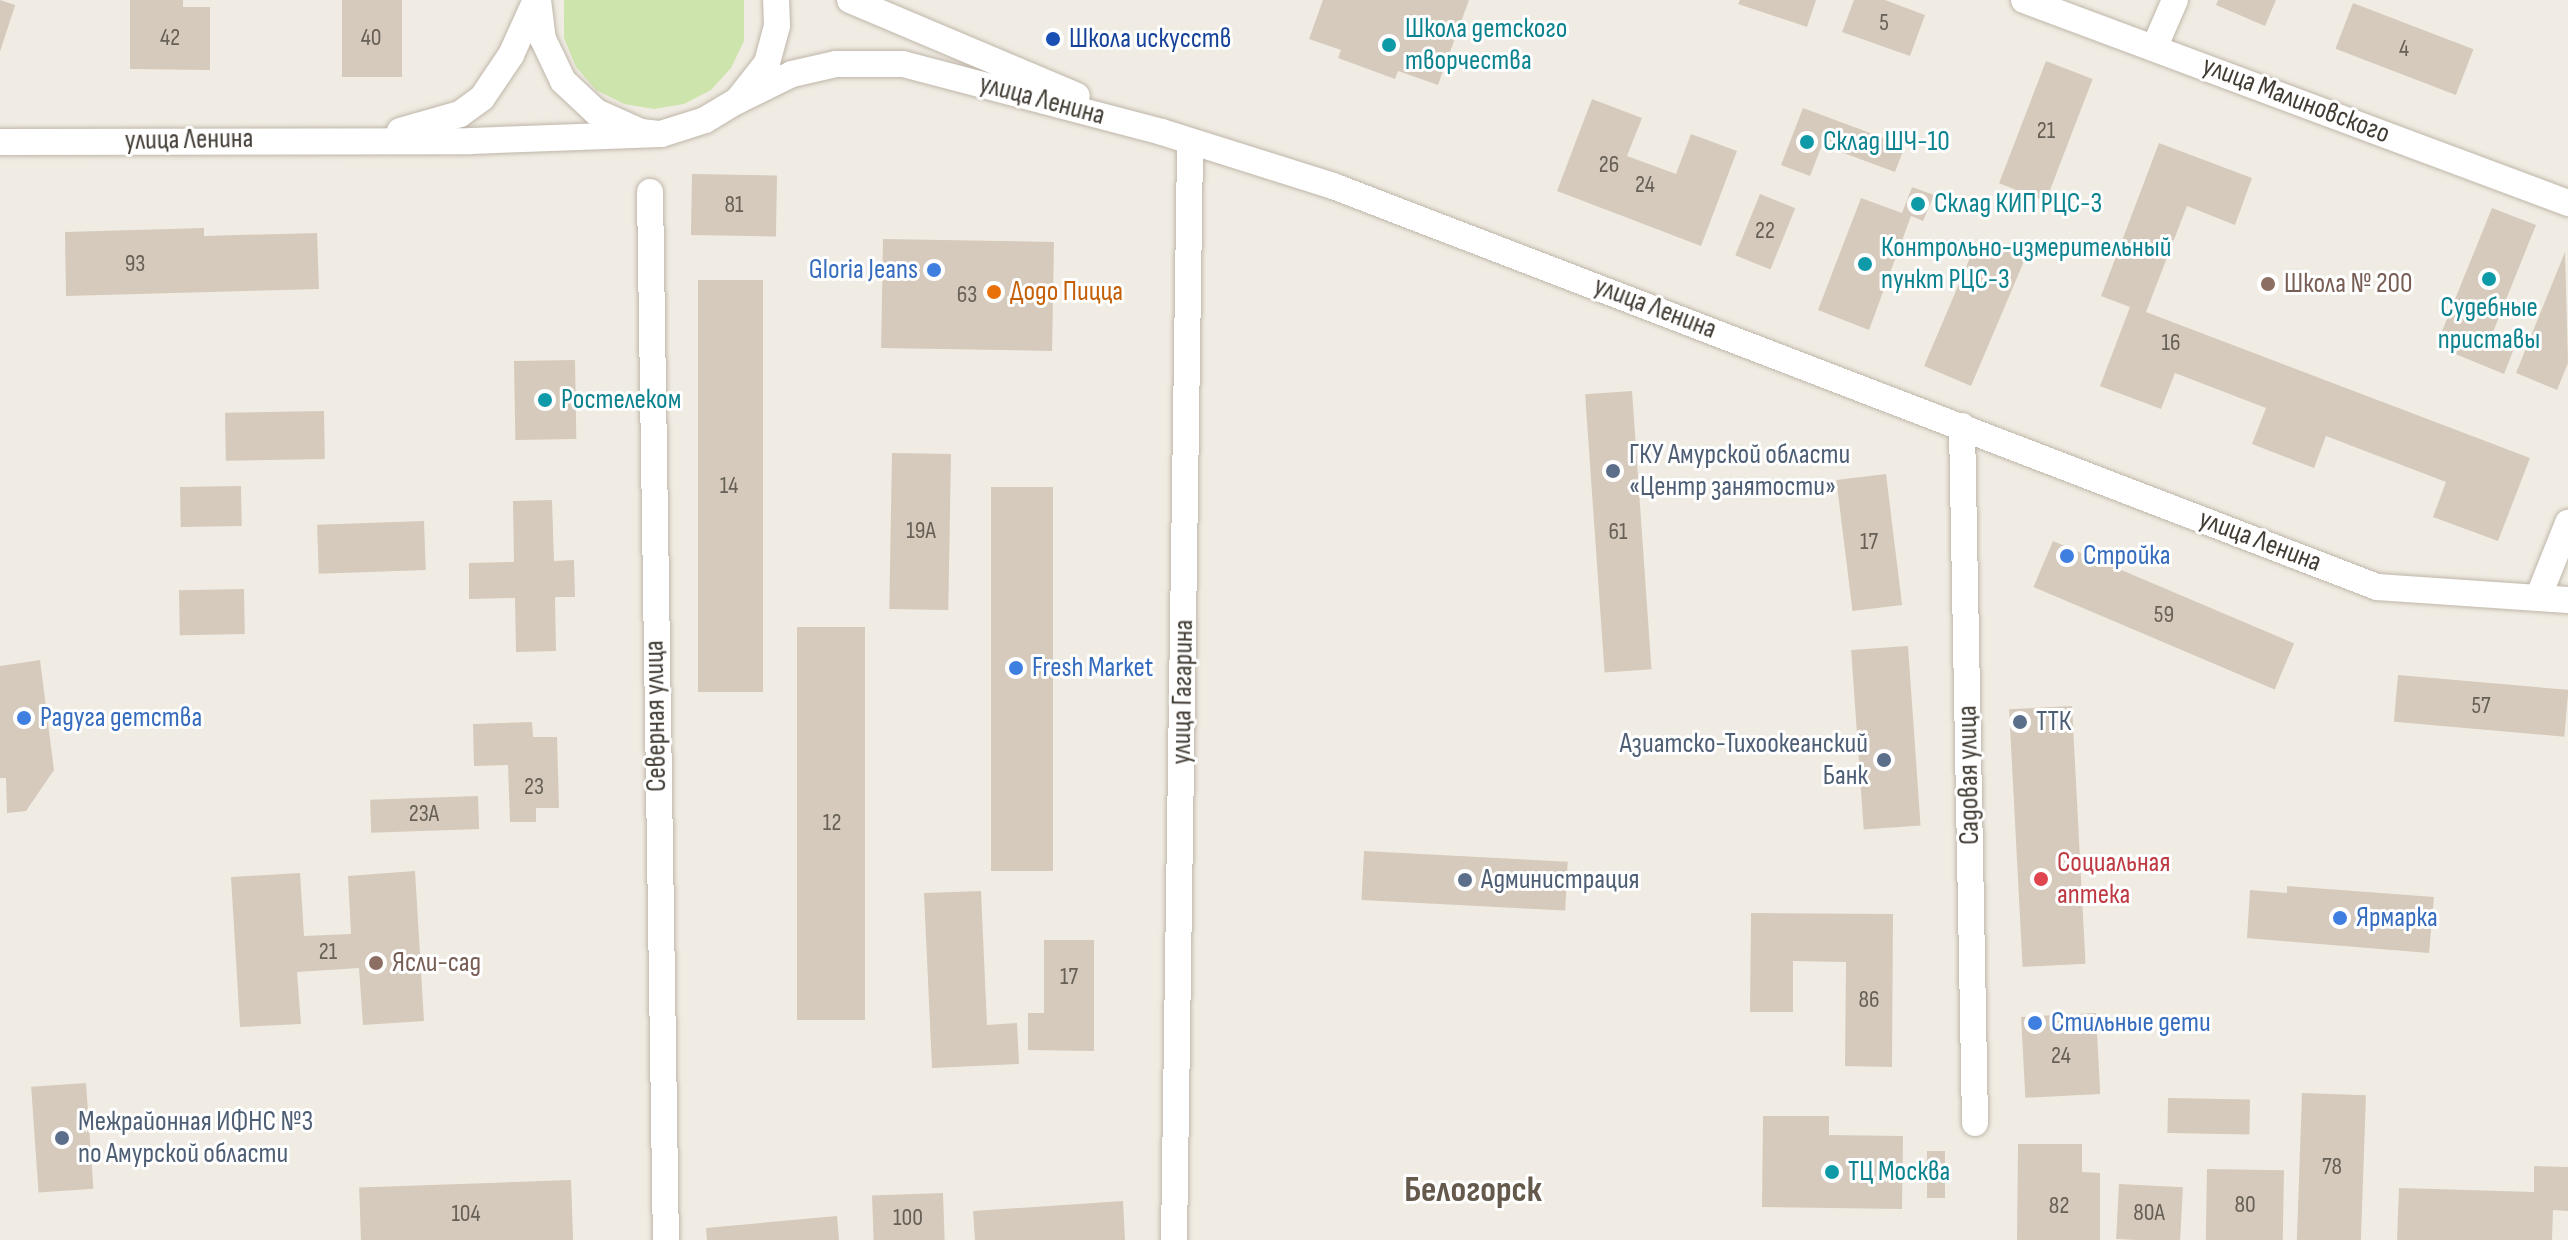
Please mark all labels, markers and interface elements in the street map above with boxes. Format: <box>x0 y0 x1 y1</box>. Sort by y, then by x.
house number: 5 <box>1879 9 1889 37</box>
place label: Школа детского творчества <box>1405 12 1567 78</box>
place label: Школа искусств <box>1069 22 1231 56</box>
house number: 42 <box>160 24 180 52</box>
house number: 40 <box>361 24 381 52</box>
marker: Школа искусств <box>1044 30 1062 48</box>
house number: 4 <box>2399 35 2409 63</box>
marker: Школа детского творчества <box>1380 36 1398 54</box>
street label: улица Малиновского <box>2198 49 2394 151</box>
street label: улица Ленина <box>976 67 1108 133</box>
house number: 21 <box>2037 117 2055 145</box>
street label: улица Ленина <box>124 122 254 158</box>
place label: Склад ШЧ-10 <box>1823 125 1950 159</box>
marker: Склад ШЧ-10 <box>1798 133 1816 151</box>
house number: 26 <box>1599 151 1619 179</box>
house number: 24 <box>1635 171 1655 199</box>
place label: Склад КИП РЦС-3 <box>1934 187 2102 221</box>
house number: 81 <box>725 191 743 219</box>
marker: Склад КИП РЦС-3 <box>1909 195 1927 213</box>
house number: 22 <box>1755 217 1775 245</box>
place label: Контрольно-измерительный пункт РЦС-3 <box>1881 231 2171 297</box>
house number: 93 <box>125 250 145 278</box>
place label: Gloria Jeans <box>809 253 918 287</box>
marker: Контрольно-измерительный пункт РЦС-3 <box>1856 255 1874 273</box>
marker: Gloria Jeans <box>925 261 943 279</box>
place label: Школа № 200 <box>2284 267 2413 301</box>
street label: улица Ленина <box>1589 269 1721 347</box>
marker: Судебные приставы <box>2480 270 2498 288</box>
place label: Додо Пицца <box>1010 275 1123 309</box>
marker: Школа № 200 <box>2259 275 2277 293</box>
house number: 63 <box>957 281 977 309</box>
marker: Додо Пицца <box>985 283 1003 301</box>
place label: Судебные приставы <box>2438 291 2540 357</box>
house number: 16 <box>2162 329 2180 357</box>
place label: Ростелеком <box>561 383 681 417</box>
marker: Ростелеком <box>536 391 554 409</box>
place label: ГКУ Амурской области «Центр занятости» <box>1629 438 1850 504</box>
marker: ГКУ Амурской области «Центр занятости» <box>1604 462 1622 480</box>
house number: 14 <box>720 472 738 500</box>
street label: улица Ленина <box>2194 502 2326 580</box>
house number: 19А <box>906 517 936 545</box>
house number: 61 <box>1609 518 1627 546</box>
house number: 17 <box>1860 528 1878 556</box>
place label: Стройка <box>2083 539 2171 573</box>
marker: Стройка <box>2058 547 2076 565</box>
house number: 59 <box>2154 601 2174 629</box>
street label: улица Гагарина <box>1165 619 1201 765</box>
street label: Северная улица <box>638 640 674 792</box>
place label: Fresh Market <box>1032 651 1153 685</box>
marker: Fresh Market <box>1007 659 1025 677</box>
house number: 57 <box>2471 692 2491 720</box>
place label: Радуга детства <box>40 701 202 735</box>
street label: Садовая улица <box>1951 705 1987 845</box>
place label: ТТК <box>2036 705 2071 739</box>
marker: Радуга детства <box>15 709 33 727</box>
marker: ТТК <box>2011 713 2029 731</box>
place label: Азиатско-Тихоокеанский Банк <box>1620 727 1868 793</box>
marker: Азиатско-Тихоокеанский Банк <box>1875 751 1893 769</box>
house number: 23 <box>524 773 544 801</box>
house number: 23А <box>409 800 439 828</box>
house number: 12 <box>823 809 841 837</box>
place label: Социальная аптека <box>2057 846 2170 912</box>
place label: Администрация <box>1481 863 1640 897</box>
marker: Социальная аптека <box>2032 870 2050 888</box>
marker: Администрация <box>1456 871 1474 889</box>
place label: Ярмарка <box>2356 901 2438 935</box>
marker: Ярмарка <box>2331 909 2349 927</box>
house number: 21 <box>319 938 337 966</box>
place label: Ясли-сад <box>392 946 481 980</box>
marker: Ясли-сад <box>367 954 385 972</box>
house number: 17 <box>1060 963 1078 991</box>
house number: 86 <box>1858 986 1880 1014</box>
place label: Стильные дети <box>2051 1006 2211 1040</box>
marker: Стильные дети <box>2026 1014 2044 1032</box>
house number: 24 <box>2051 1042 2071 1070</box>
place label: Межрайонная ИФНС №3 по Амурской области <box>78 1105 313 1171</box>
marker: Межрайонная ИФНС №3 по Амурской области <box>53 1129 71 1147</box>
house number: 78 <box>2322 1153 2342 1181</box>
place label: ТЦ Москва <box>1848 1155 1950 1189</box>
marker: ТЦ Москва <box>1823 1163 1841 1181</box>
district label: Белогорск <box>1404 1169 1542 1213</box>
house number: 80 <box>2234 1191 2256 1219</box>
house number: 82 <box>2049 1192 2069 1220</box>
house number: 80А <box>2133 1199 2165 1227</box>
house number: 104 <box>451 1200 481 1228</box>
house number: 100 <box>893 1204 923 1232</box>

